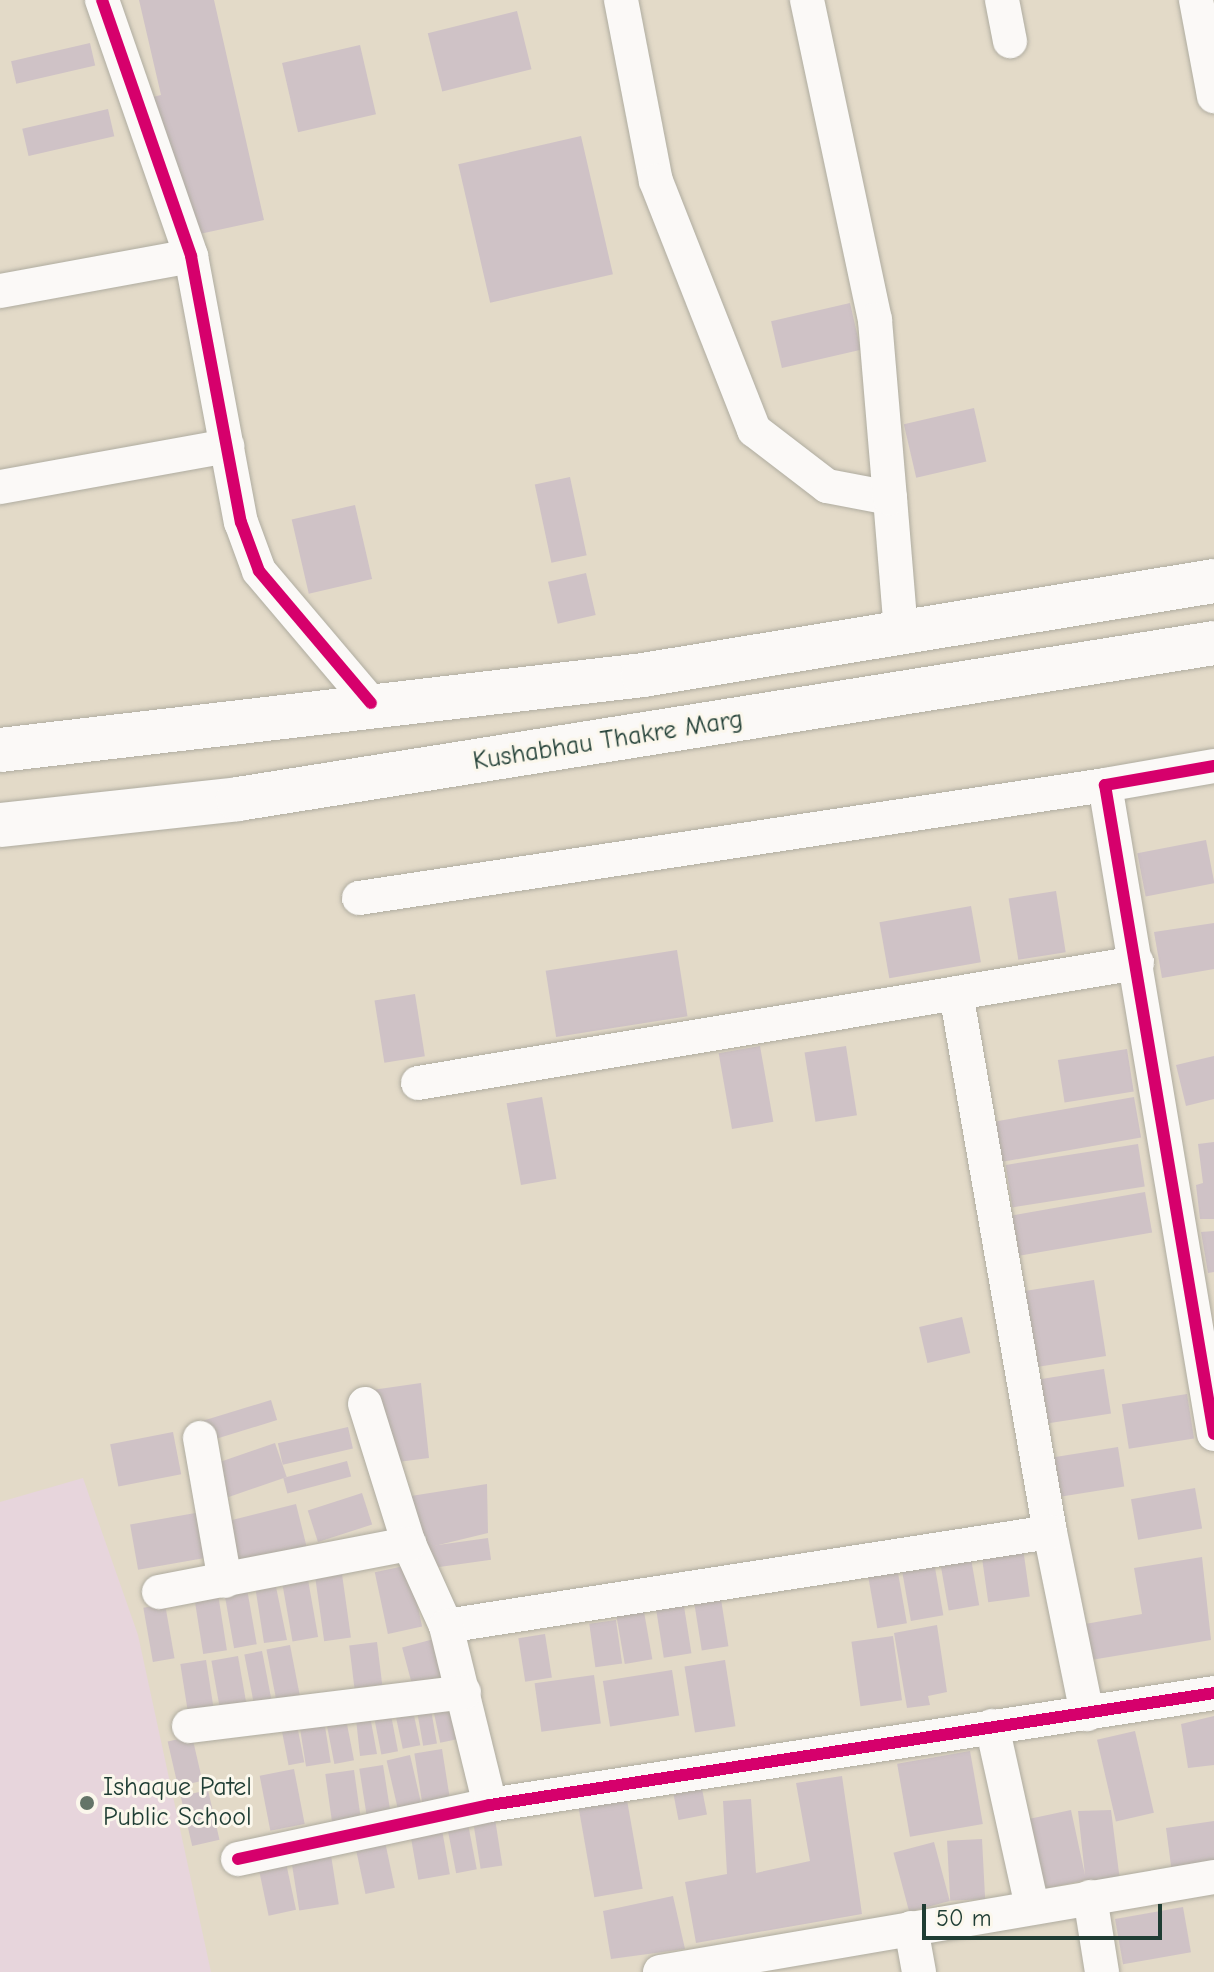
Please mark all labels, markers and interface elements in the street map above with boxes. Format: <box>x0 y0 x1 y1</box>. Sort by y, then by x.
street label: Kushabhau Thakre Marg <box>471 704 745 778</box>
place label: Ishaque Patel Public School <box>103 1772 252 1834</box>
marker: Ishaque Patel Public School <box>78 1794 96 1812</box>
scale bar <box>926 1888 1166 1938</box>
text: 50 m <box>936 1904 992 1932</box>

